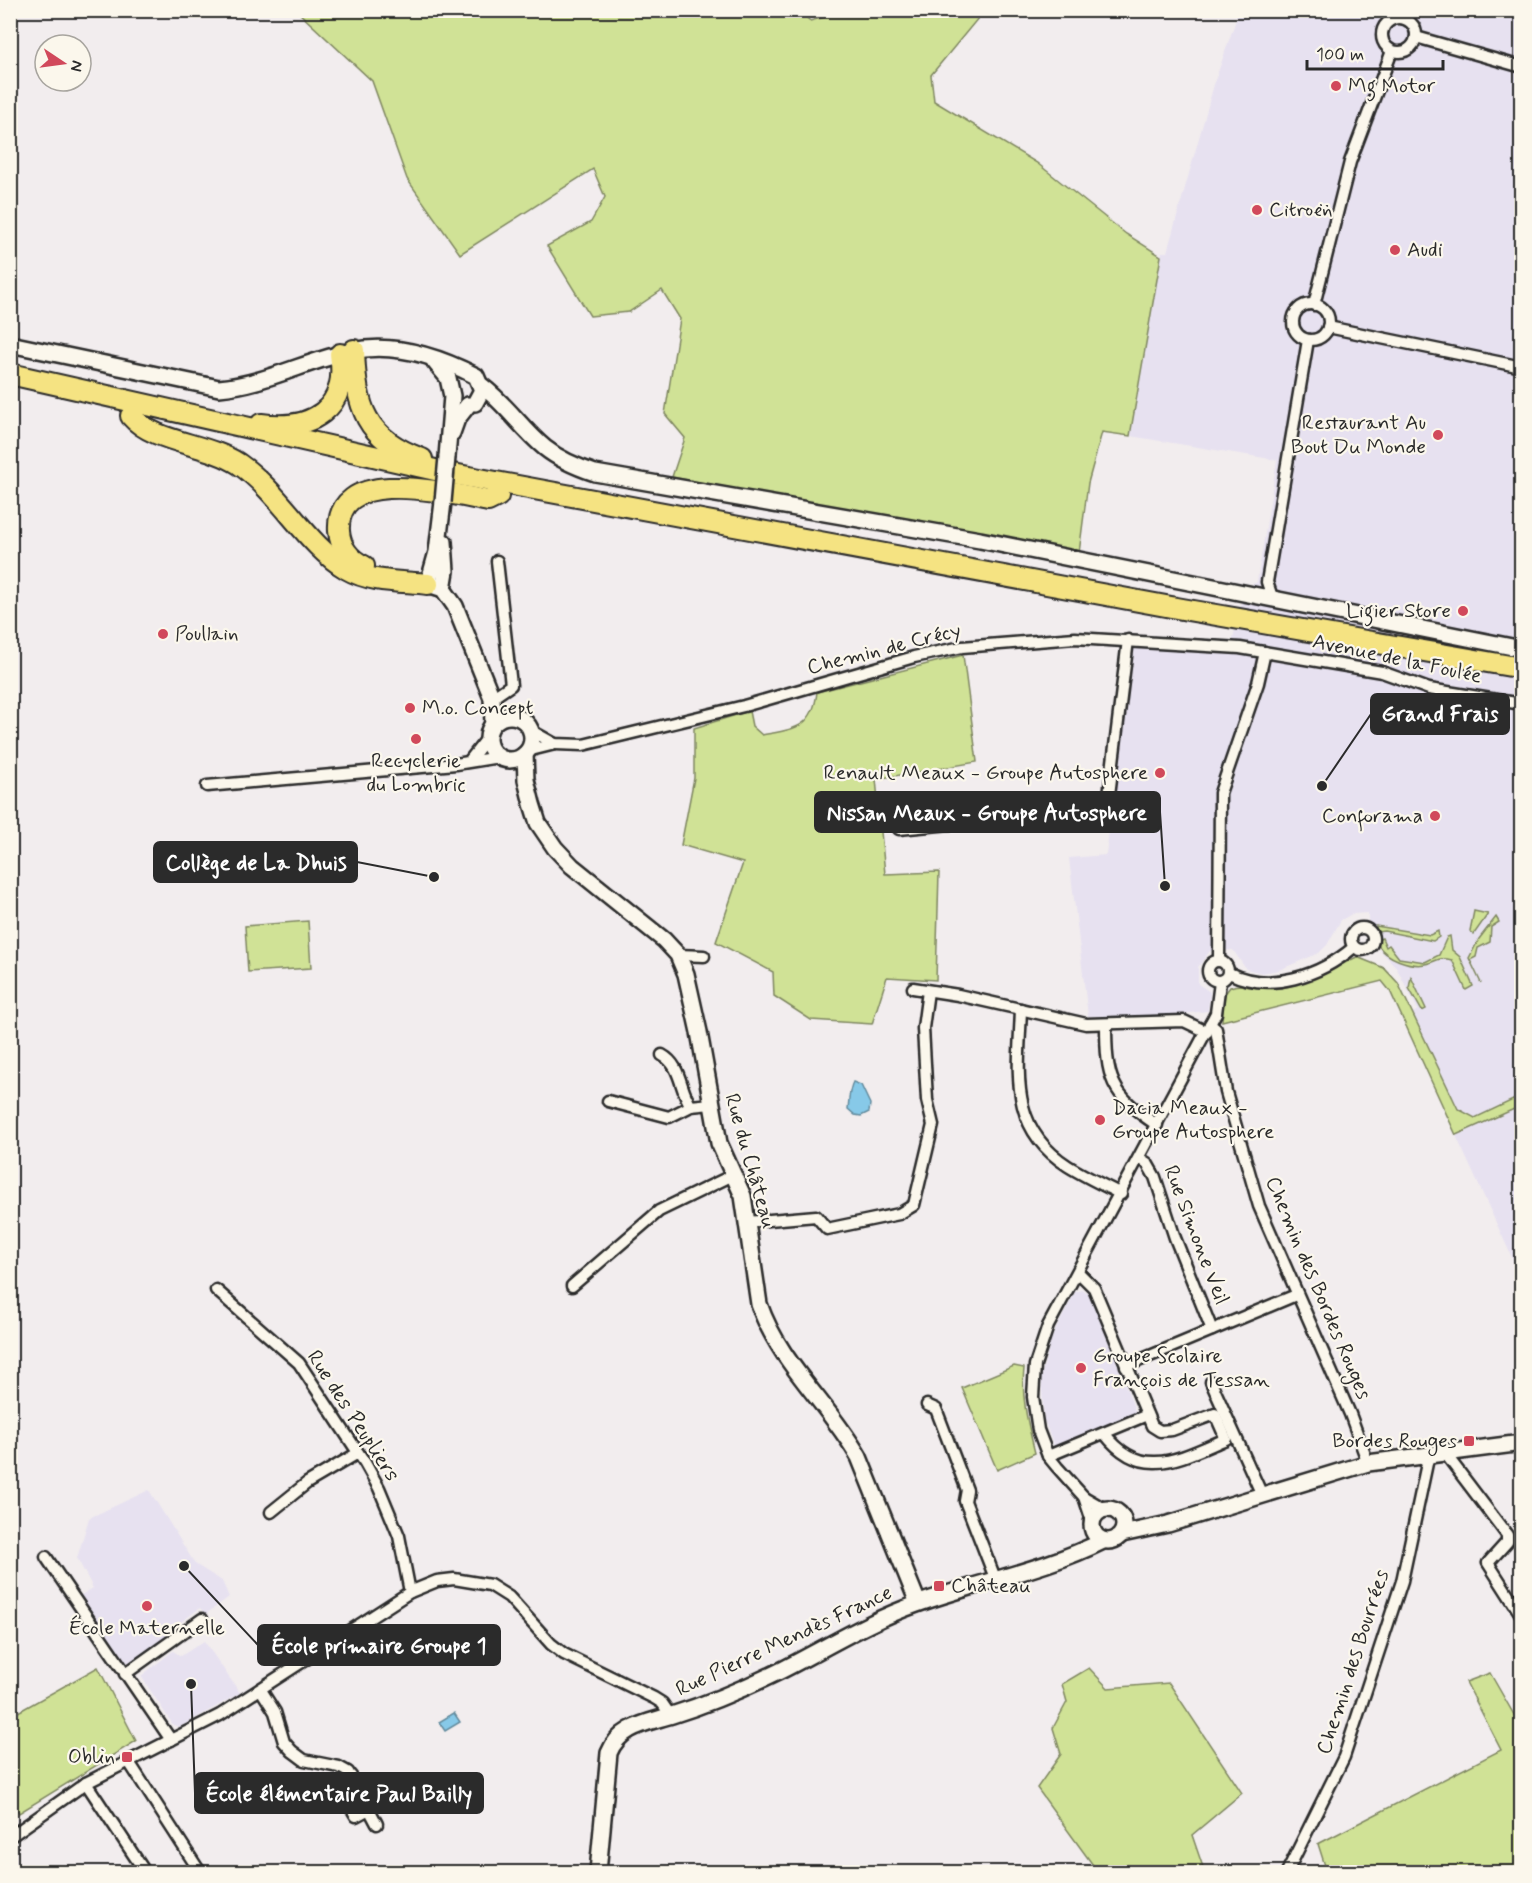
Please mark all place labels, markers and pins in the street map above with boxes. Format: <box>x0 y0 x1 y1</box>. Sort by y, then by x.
place label: Mg Motor <box>1348 72 1435 102</box>
marker: Mg Motor <box>1329 79 1343 93</box>
place label: Citroën <box>1269 196 1333 224</box>
marker: Citroën <box>1250 203 1264 217</box>
place label: Audi <box>1407 236 1443 264</box>
marker: Audi <box>1388 243 1402 257</box>
place label: Restaurant Au Bout Du Monde <box>1291 409 1426 461</box>
marker: Restaurant Au Bout Du Monde <box>1431 428 1445 442</box>
place label: Ligier Store <box>1346 597 1451 627</box>
marker: Ligier Store <box>1456 604 1470 618</box>
place label: Poullain <box>175 620 239 648</box>
marker: Poullain <box>156 627 170 641</box>
place label: M.o. Concept <box>422 694 534 722</box>
callout: Grand Frais <box>1371 694 1509 734</box>
marker: M.o. Concept <box>403 701 417 715</box>
marker: Recyclerie du Lombric <box>409 732 423 746</box>
place label: Recyclerie du Lombric <box>366 747 466 799</box>
place label: Renault Meaux - Groupe Autosphere <box>823 759 1148 787</box>
marker: Renault Meaux - Groupe Autosphere <box>1153 766 1167 780</box>
callout: Nissan Meaux - Groupe Autosphere <box>815 792 1160 832</box>
place label: Conforama <box>1322 802 1423 832</box>
marker: Conforama <box>1428 809 1442 823</box>
callout: Collège de La Dhuis <box>154 842 357 882</box>
place label: Dacia Meaux - Groupe Autosphere <box>1112 1094 1274 1146</box>
marker: Dacia Meaux - Groupe Autosphere <box>1093 1113 1107 1127</box>
place label: Groupe Scolaire François de Tessan <box>1093 1342 1270 1394</box>
marker: Groupe Scolaire François de Tessan <box>1074 1361 1088 1375</box>
place label: Bordes Rouges <box>1332 1427 1457 1456</box>
marker: Bordes Rouges <box>1462 1434 1476 1448</box>
place label: Château <box>951 1572 1031 1600</box>
marker: Château <box>932 1579 946 1593</box>
marker: École Maternelle <box>140 1599 154 1613</box>
place label: École Maternelle <box>69 1614 225 1642</box>
callout: École primaire Groupe 1 <box>258 1625 500 1665</box>
place label: Oblin <box>68 1743 115 1771</box>
marker: Oblin <box>120 1750 134 1764</box>
callout: École élémentaire Paul Bailly <box>195 1773 483 1813</box>

